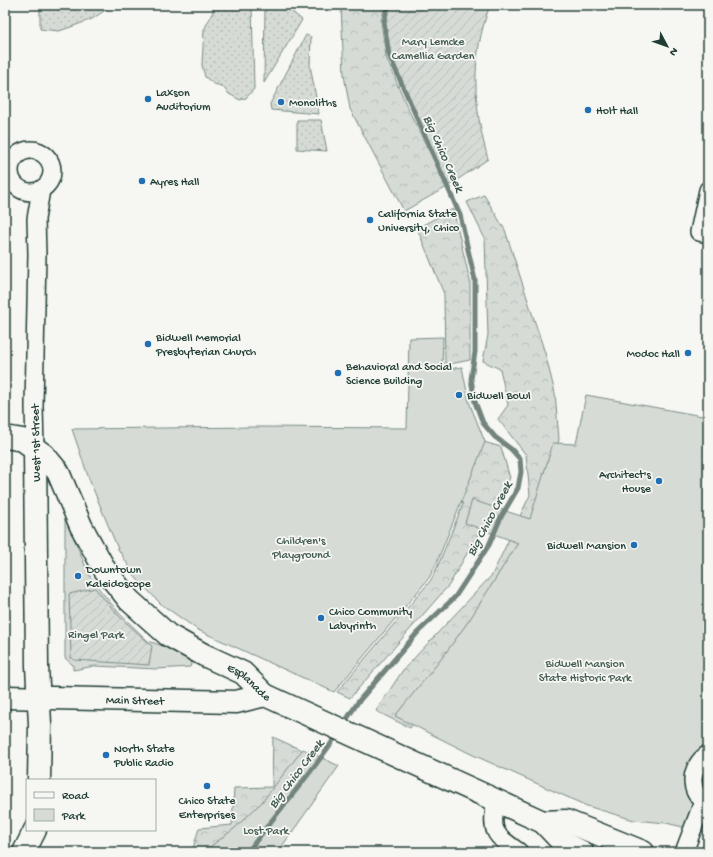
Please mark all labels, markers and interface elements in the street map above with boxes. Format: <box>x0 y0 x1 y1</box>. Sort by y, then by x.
north arrow <box>647 26 687 66</box>
park label: Mary Lemcke Camellia Garden <box>392 36 475 64</box>
text: N <box>666 45 680 58</box>
place label: Laxson Auditorium <box>156 87 211 115</box>
marker: Laxson Auditorium <box>143 94 153 104</box>
marker: Monoliths <box>276 97 286 107</box>
place label: Monoliths <box>289 97 337 111</box>
marker: Holt Hall <box>583 105 593 115</box>
place label: Holt Hall <box>596 105 639 119</box>
water label: Big Chico Creek <box>419 114 467 196</box>
marker: Ayres Hall <box>137 176 147 186</box>
place label: Ayres Hall <box>150 176 200 190</box>
place label: California State University, Chico <box>378 208 459 236</box>
marker: California State University, Chico <box>365 215 375 225</box>
place label: Bidwell Memorial Presbyterian Church <box>155 332 257 360</box>
marker: Bidwell Memorial Presbyterian Church <box>143 339 153 349</box>
place label: Modoc Hall <box>626 348 680 362</box>
marker: Modoc Hall <box>683 348 693 358</box>
place label: Behavioral and Social Science Building <box>345 361 452 389</box>
marker: Behavioral and Social Science Building <box>333 368 343 378</box>
marker: Bidwell Bowl <box>454 390 464 400</box>
place label: Bidwell Bowl <box>466 390 531 404</box>
street label: West 1st Street <box>29 403 45 482</box>
place label: Architect's House <box>599 469 652 497</box>
marker: Architect's House <box>654 476 664 486</box>
water label: Big Chico Creek <box>464 478 517 559</box>
park label: Children's Playground <box>271 535 331 563</box>
place label: Bidwell Mansion <box>546 540 626 554</box>
marker: Bidwell Mansion <box>629 540 639 550</box>
place label: Downtown Kaleidoscope <box>85 564 152 592</box>
marker: Downtown Kaleidoscope <box>73 571 83 581</box>
place label: Chico Community Labyrinth <box>329 606 412 634</box>
marker: Chico Community Labyrinth <box>316 613 326 623</box>
park label: Ringel Park <box>68 629 126 643</box>
park label: Bidwell Mansion State Historic Park <box>539 658 633 686</box>
street label: Esplanade <box>224 662 273 706</box>
street label: Main Street <box>106 694 165 709</box>
water label: Big Chico Creek <box>266 736 328 812</box>
place label: North State Public Radio <box>113 743 176 771</box>
marker: North State Public Radio <box>101 750 111 760</box>
legend <box>26 779 156 831</box>
marker: Chico State Enterprises <box>202 781 212 791</box>
text: Road <box>62 790 89 804</box>
place label: Chico State Enterprises <box>179 795 236 823</box>
text: Park <box>61 810 87 824</box>
park label: Lost Park <box>243 825 290 839</box>

